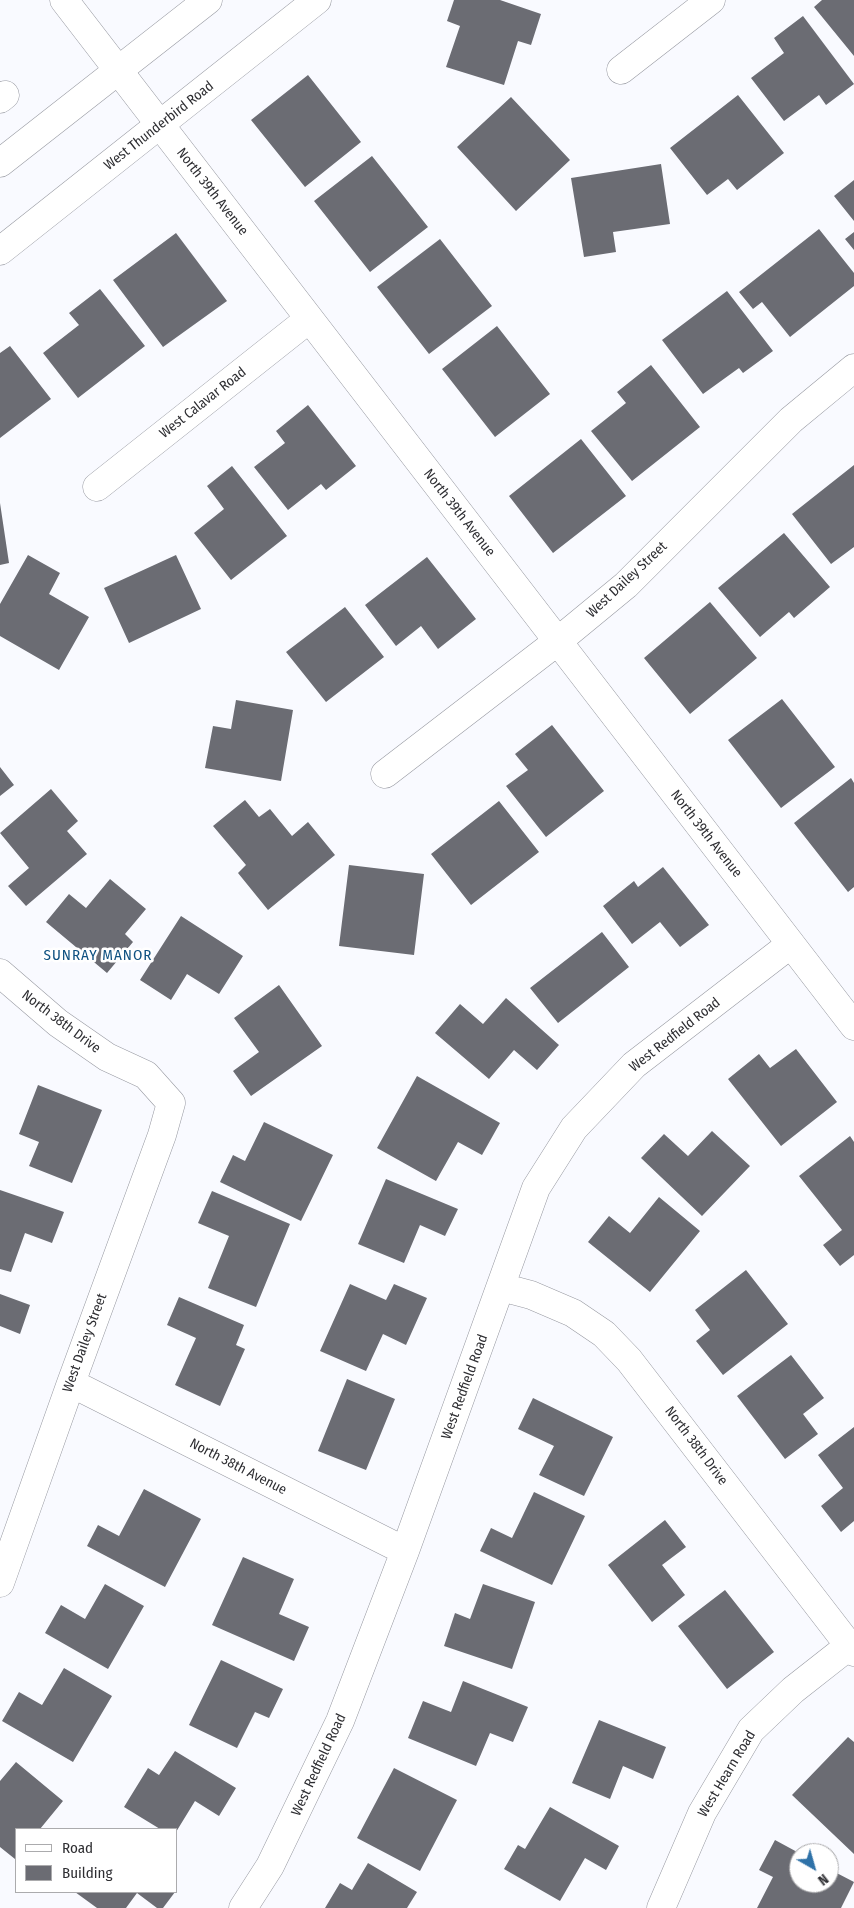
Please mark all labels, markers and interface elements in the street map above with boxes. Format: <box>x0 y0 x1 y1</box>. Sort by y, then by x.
street label: West Thunderbird Road <box>101 78 217 174</box>
street label: North 39th Avenue <box>173 145 251 239</box>
street label: West Calavar Road <box>156 364 250 442</box>
street label: North 39th Avenue <box>420 466 498 560</box>
street label: West Dailey Street <box>583 538 671 622</box>
street label: North 39th Avenue <box>667 787 745 881</box>
district label: SUNRAY MANOR <box>42 947 154 965</box>
street label: North 38th Drive <box>18 987 104 1057</box>
street label: West Redfield Road <box>626 994 724 1076</box>
street label: West Dailey Street <box>59 1291 111 1395</box>
street label: West Redfield Road <box>438 1332 492 1442</box>
street label: North 38th Drive <box>661 1403 731 1489</box>
street label: North 38th Avenue <box>187 1435 289 1499</box>
street label: West Redfield Road <box>288 1711 350 1819</box>
street label: West Hearn Road <box>695 1728 759 1820</box>
legend <box>15 1828 178 1893</box>
text: Road <box>62 1839 93 1857</box>
north arrow <box>789 1843 839 1893</box>
text: Building <box>62 1864 113 1882</box>
text: N <box>814 1870 831 1889</box>

